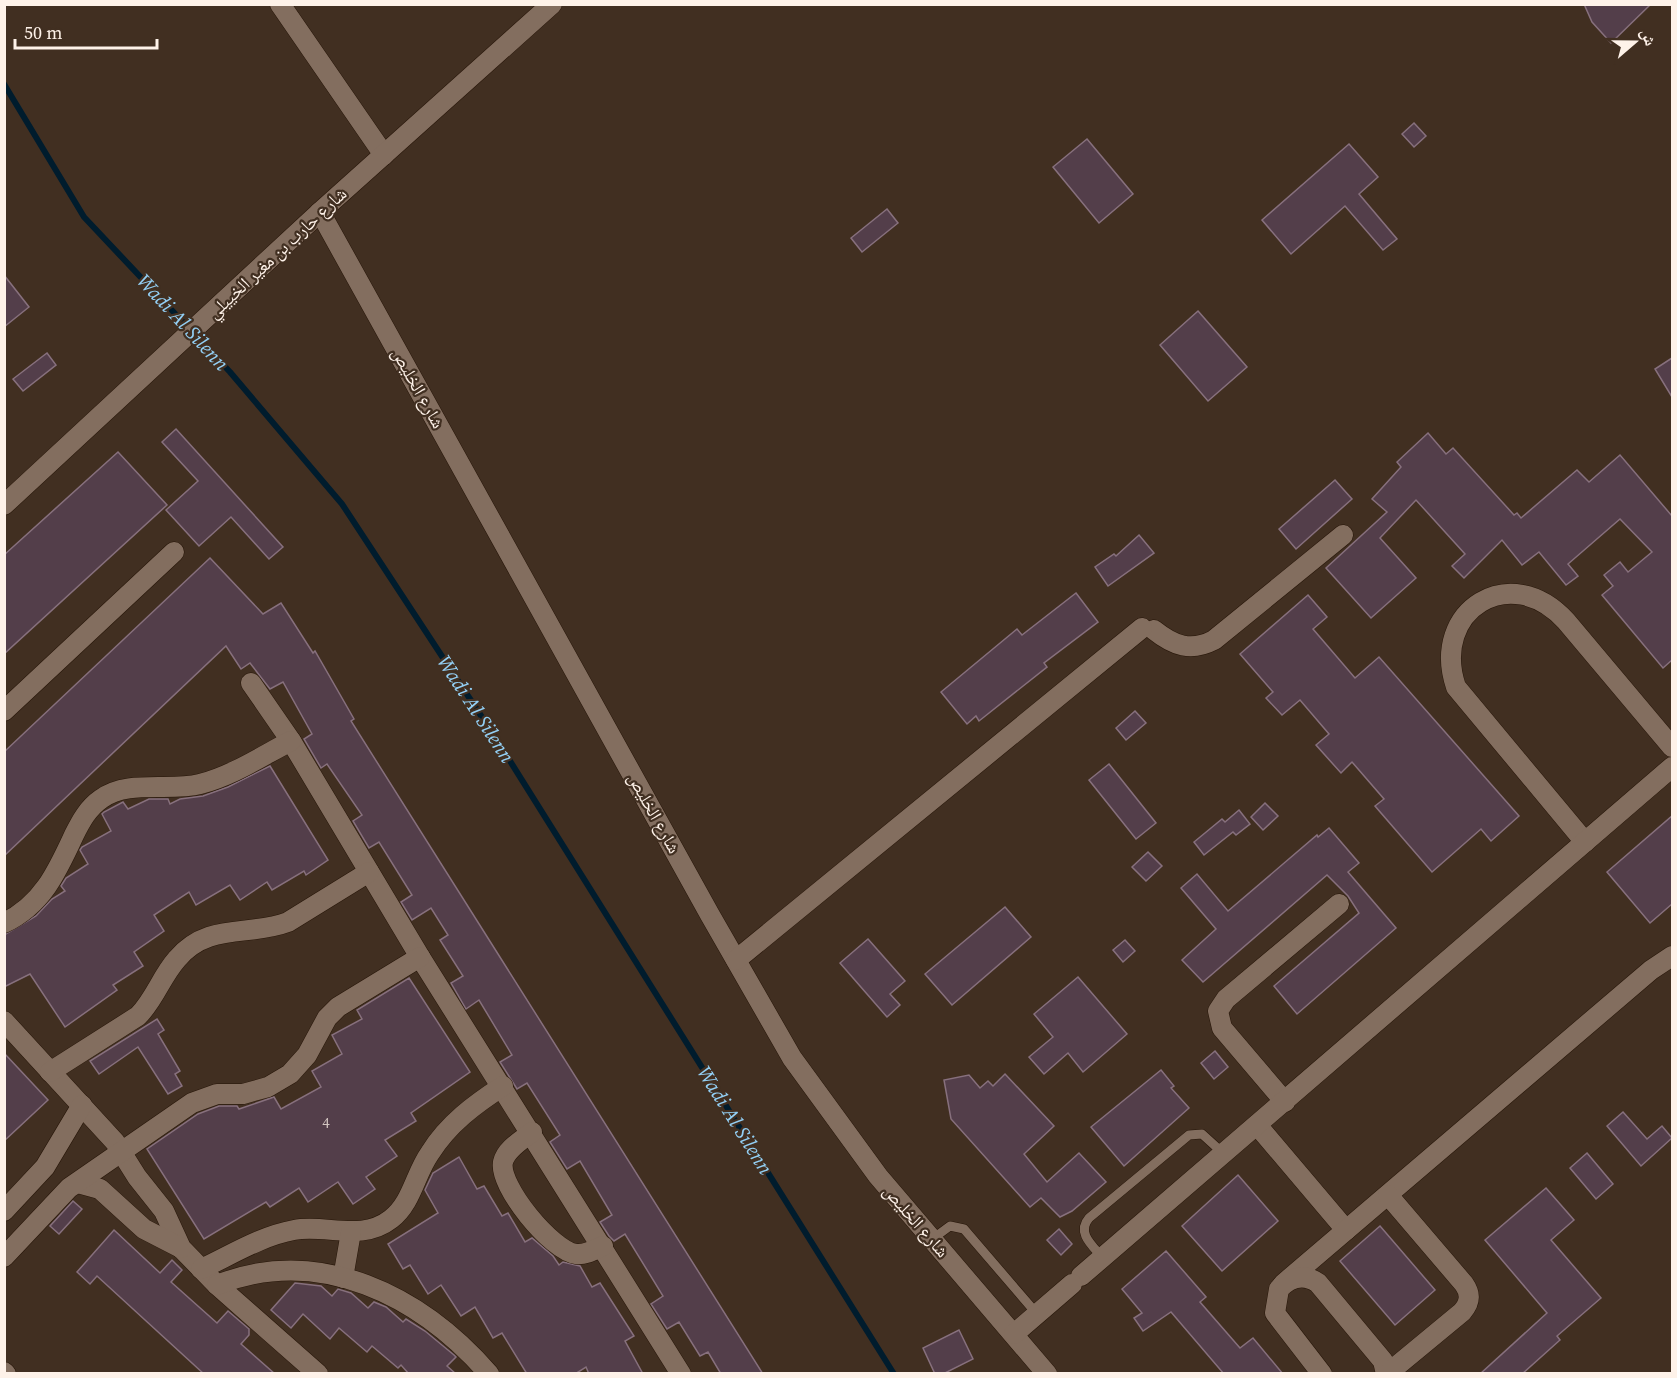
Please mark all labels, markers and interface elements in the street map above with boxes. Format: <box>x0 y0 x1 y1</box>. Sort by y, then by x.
scale bar <box>15 12 158 50</box>
north arrow <box>1605 12 1665 72</box>
text: 50 m <box>24 20 62 45</box>
text: ش <box>1636 25 1662 49</box>
street label: شارع حارب بن مغير الخييلي <box>201 181 354 326</box>
water label: Wadi Al Silenn <box>131 267 236 377</box>
street label: شارع الخليص <box>386 343 451 433</box>
water label: Wadi Al Silenn <box>431 650 522 769</box>
street label: شارع الخليص <box>622 768 687 858</box>
water label: Wadi Al Silenn <box>690 1060 780 1180</box>
house number: 4 <box>322 1112 330 1133</box>
street label: شارع الخليص <box>878 1179 955 1263</box>

